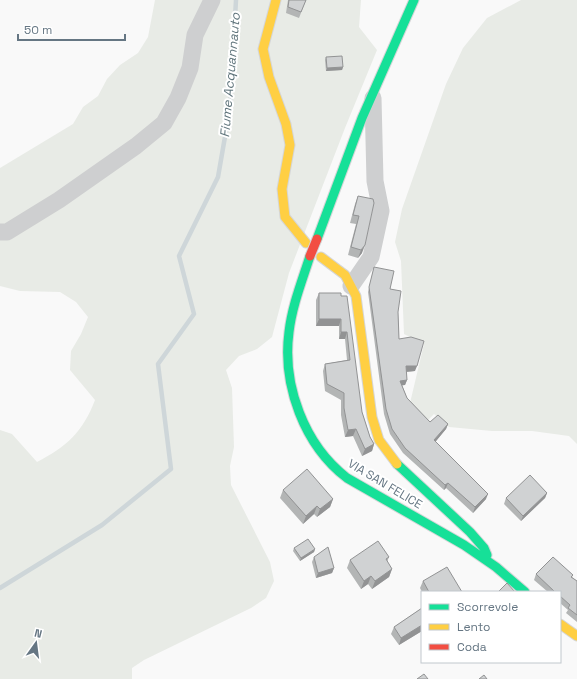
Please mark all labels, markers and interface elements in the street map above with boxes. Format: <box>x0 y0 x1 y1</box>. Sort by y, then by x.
water label: Fiume Acquannauto <box>216 11 244 138</box>
scale bar <box>18 16 125 42</box>
text: 50 m <box>24 22 52 38</box>
street label: VIA SAN FELICE <box>345 456 425 513</box>
legend <box>421 591 561 663</box>
text: Scorrevole <box>457 599 518 615</box>
text: Lento <box>457 619 491 635</box>
north arrow <box>16 623 56 663</box>
text: N <box>33 626 44 641</box>
text: Coda <box>457 639 487 655</box>

